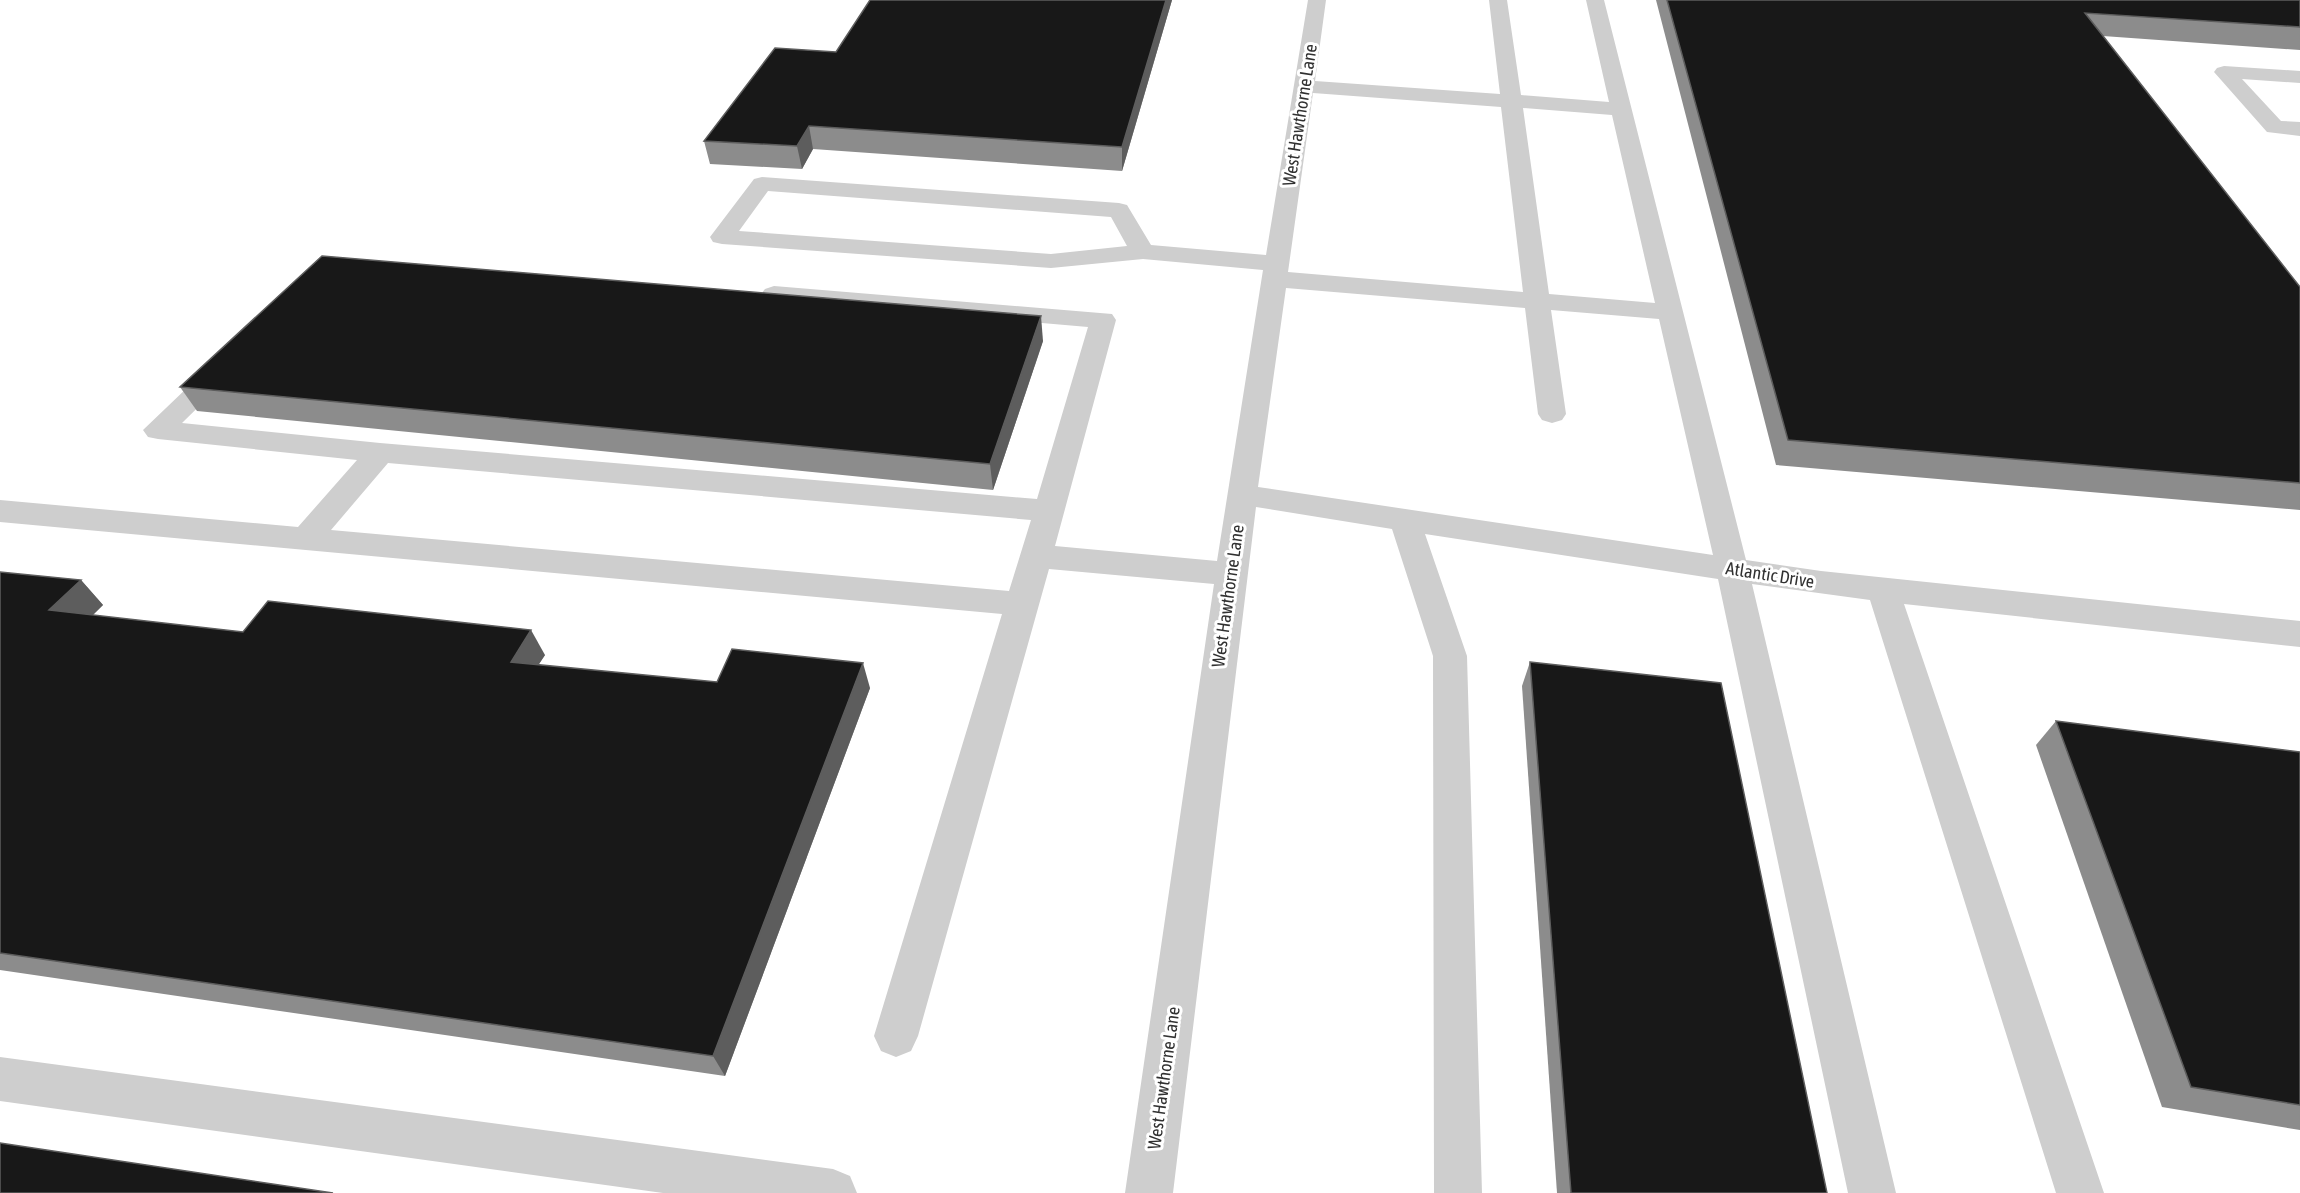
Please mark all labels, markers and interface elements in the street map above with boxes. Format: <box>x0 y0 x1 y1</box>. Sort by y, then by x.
street label: West Hawthorne Lane <box>1278 42 1321 187</box>
street label: West Hawthorne Lane <box>1207 523 1248 668</box>
street label: Atlantic Drive <box>1724 557 1816 592</box>
street label: West Hawthorne Lane <box>1143 1005 1184 1150</box>

